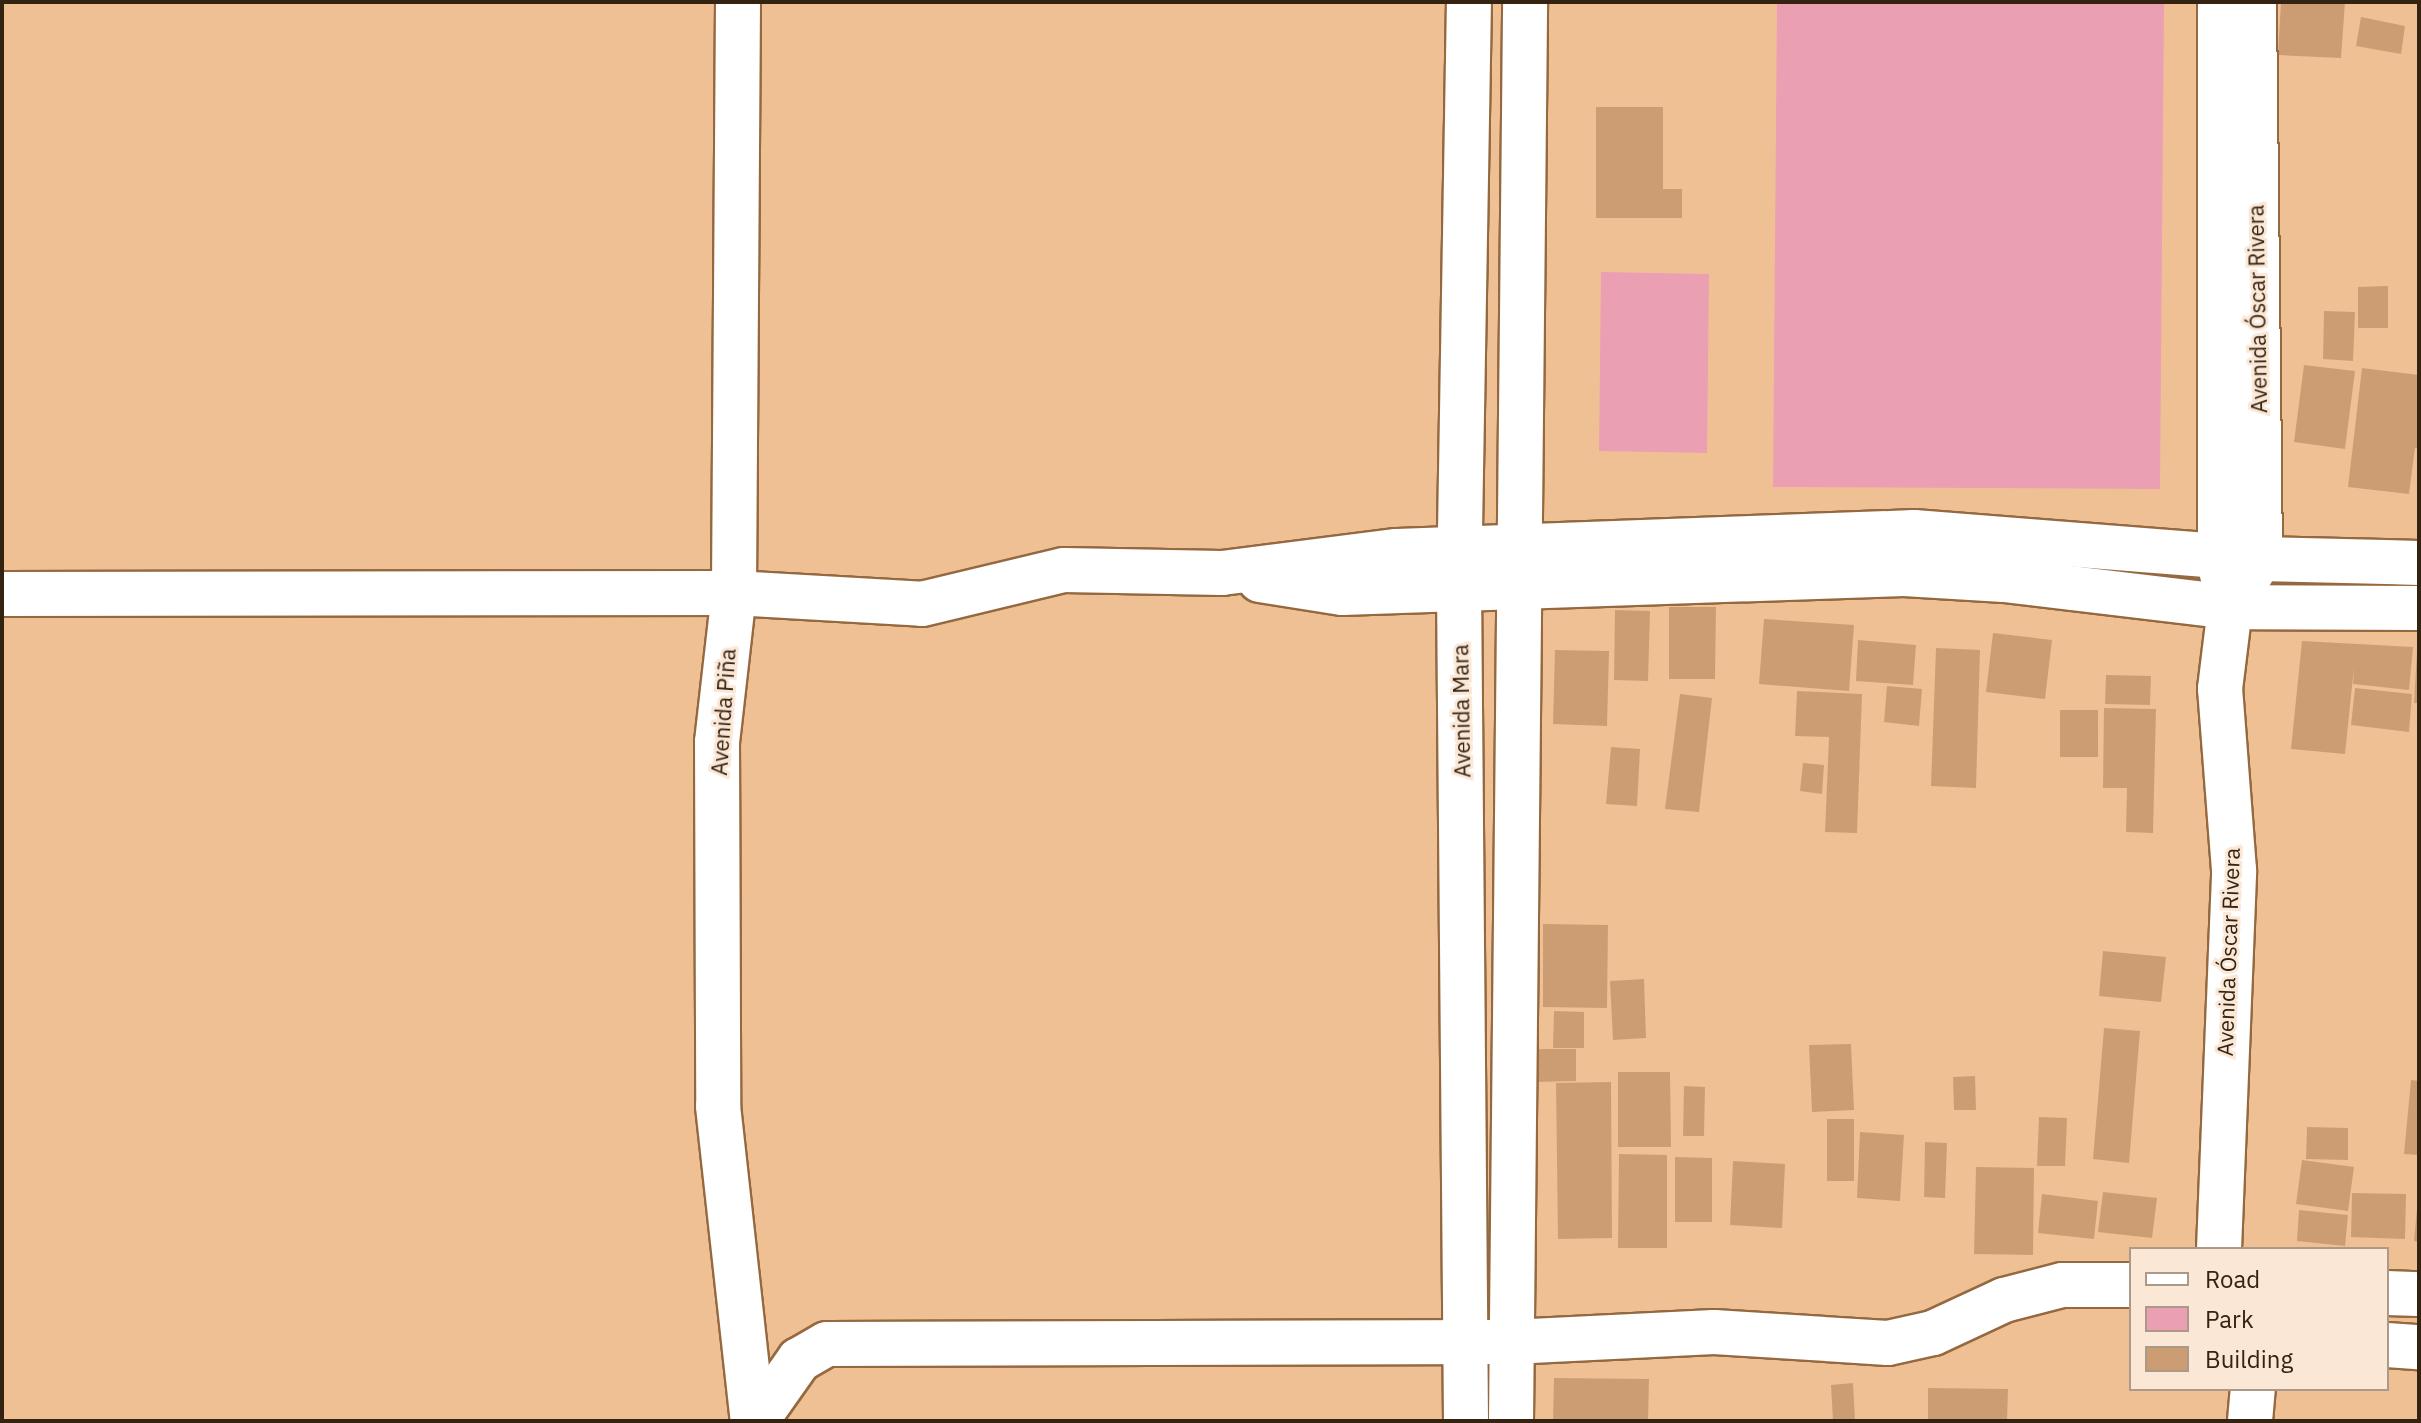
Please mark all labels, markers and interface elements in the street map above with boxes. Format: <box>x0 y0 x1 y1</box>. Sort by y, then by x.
street label: Avenida Óscar Rivera <box>2242 205 2272 413</box>
street label: Avenida Mara <box>1447 644 1475 778</box>
street label: Avenida Piña <box>705 648 741 776</box>
street label: Avenida Óscar Rivera <box>2211 847 2245 1057</box>
legend <box>2129 1247 2389 1391</box>
text: Road <box>2205 1263 2260 1295</box>
text: Park <box>2205 1303 2254 1335</box>
text: Building <box>2205 1343 2293 1375</box>

